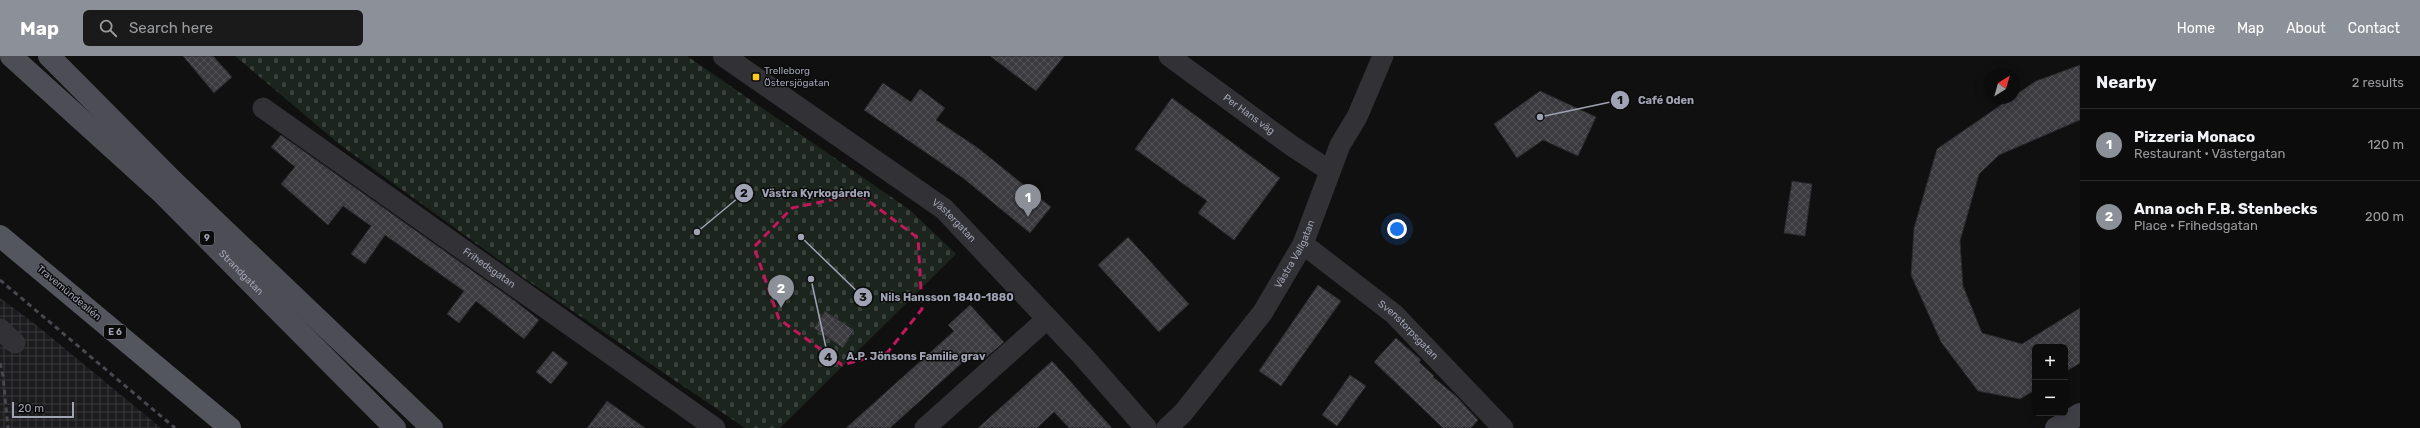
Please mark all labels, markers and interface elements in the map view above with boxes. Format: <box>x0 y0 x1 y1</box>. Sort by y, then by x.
search box <box>83 10 363 46</box>
text: Map <box>20 17 59 40</box>
icon: search <box>97 17 119 39</box>
text: Search here <box>129 19 213 37</box>
text: Home <box>2177 20 2215 37</box>
text: Map <box>2237 20 2264 37</box>
text: About <box>2286 20 2326 37</box>
text: Contact <box>2348 20 2400 37</box>
place label: Trelleborg Östersjögatan <box>764 65 829 89</box>
north arrow <box>1984 68 2020 104</box>
marker: Trelleborg Östersjögatan <box>751 72 761 82</box>
text: Nearby <box>2096 72 2157 92</box>
text: 2 results <box>2352 75 2404 90</box>
callout: Café Oden <box>1610 88 1702 111</box>
street label: Per Hans väg <box>1221 92 1277 137</box>
text: 1 <box>1617 93 1623 107</box>
text: Café Oden <box>1638 94 1694 107</box>
text: Pizzeria Monaco <box>2134 128 2255 146</box>
text: 1 <box>2106 137 2112 152</box>
text: 120 m <box>2368 137 2404 152</box>
text: Restaurant · Västergatan <box>2134 146 2285 161</box>
callout: Västra Kyrkogården <box>734 181 879 204</box>
pin: 1 <box>1015 184 1041 217</box>
text: 2 <box>740 186 748 200</box>
text: Västra Kyrkogården <box>762 187 870 200</box>
street label: Västergatan <box>930 196 978 245</box>
text: Anna och F.B. Stenbecks <box>2134 200 2318 218</box>
text: 2 <box>2105 209 2113 224</box>
text: 200 m <box>2365 209 2404 224</box>
street label: Västra Vallgatan <box>1272 218 1317 290</box>
text: Place · Frihedsgatan <box>2134 218 2258 233</box>
your location <box>1387 219 1407 239</box>
road number: 9 <box>200 231 214 245</box>
street label: Frihedsgatan <box>460 245 518 291</box>
street label: Strandgatan <box>216 248 266 298</box>
street label: Travemündeallén <box>35 263 103 323</box>
pin: 2 <box>768 275 794 308</box>
callout: Nils Hansson 1840-1880 <box>853 286 1022 309</box>
text: 3 <box>859 290 867 304</box>
text: Nils Hansson 1840-1880 <box>880 291 1014 304</box>
street label: Svenstorpsgatan <box>1375 298 1441 362</box>
road number: E 6 <box>104 325 126 339</box>
map controls <box>2032 344 2068 416</box>
button: + <box>2032 344 2068 380</box>
callout: A.P. Jönsons Familie grav <box>818 345 993 368</box>
text: 4 <box>824 350 832 364</box>
text: A.P. Jönsons Familie grav <box>847 350 986 363</box>
button: − <box>2032 380 2068 416</box>
scale bar <box>12 400 74 419</box>
text: 20 m <box>18 402 44 415</box>

